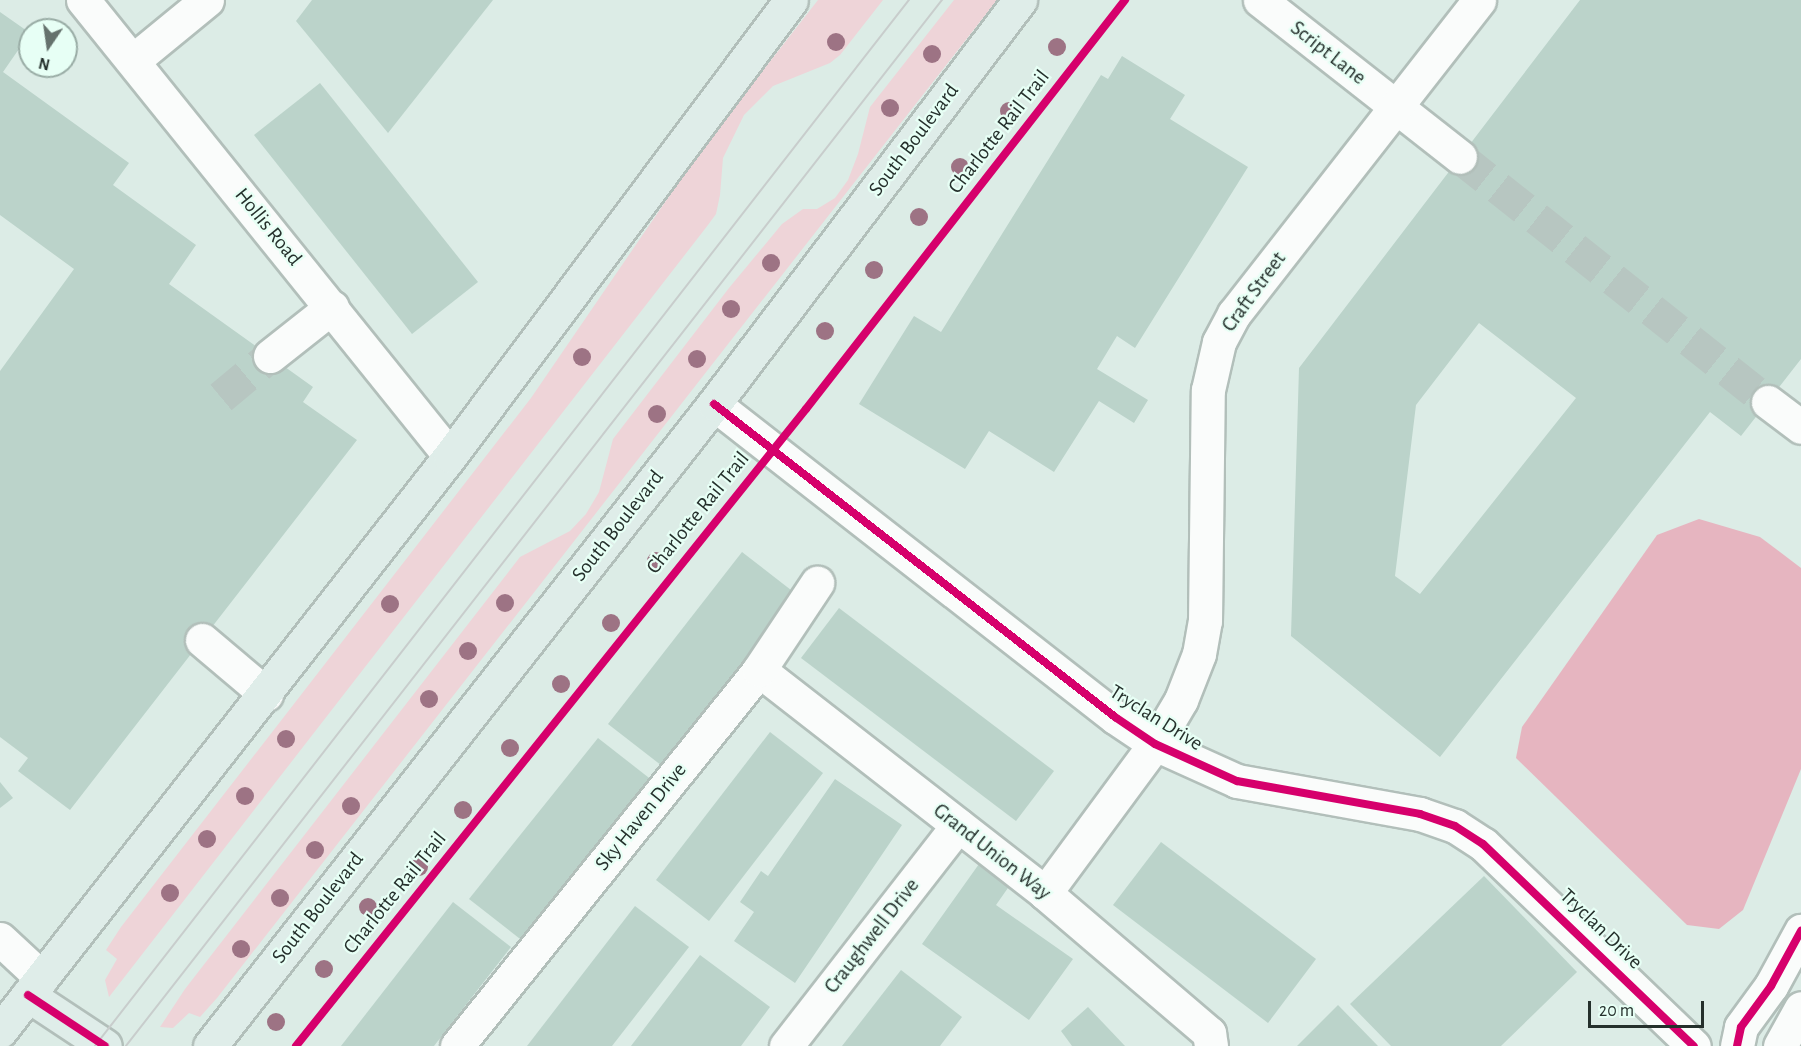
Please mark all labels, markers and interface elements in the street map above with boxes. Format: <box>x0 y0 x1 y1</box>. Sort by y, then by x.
street label: Script Lane <box>1285 16 1371 90</box>
north arrow <box>18 18 78 78</box>
text: N <box>37 55 52 73</box>
street label: Charlotte Rail Trail <box>943 65 1055 199</box>
street label: South Boulevard <box>864 79 964 201</box>
street label: Hollis Road <box>229 183 307 271</box>
street label: Craft Street <box>1217 247 1291 337</box>
street label: Charlotte Rail Trail <box>641 447 755 579</box>
street label: South Boulevard <box>567 465 669 587</box>
street label: Tryclan Drive <box>1105 679 1207 757</box>
street label: Sky Haven Drive <box>590 758 692 876</box>
street label: Grand Union Way <box>928 798 1056 906</box>
street label: Charlotte Rail Trail <box>338 827 452 959</box>
street label: South Boulevard <box>267 847 369 969</box>
street label: Craughwell Drive <box>819 873 925 999</box>
street label: Tryclan Drive <box>1554 883 1648 975</box>
scale bar <box>1591 989 1706 1027</box>
text: 20 m <box>1599 1002 1634 1020</box>

